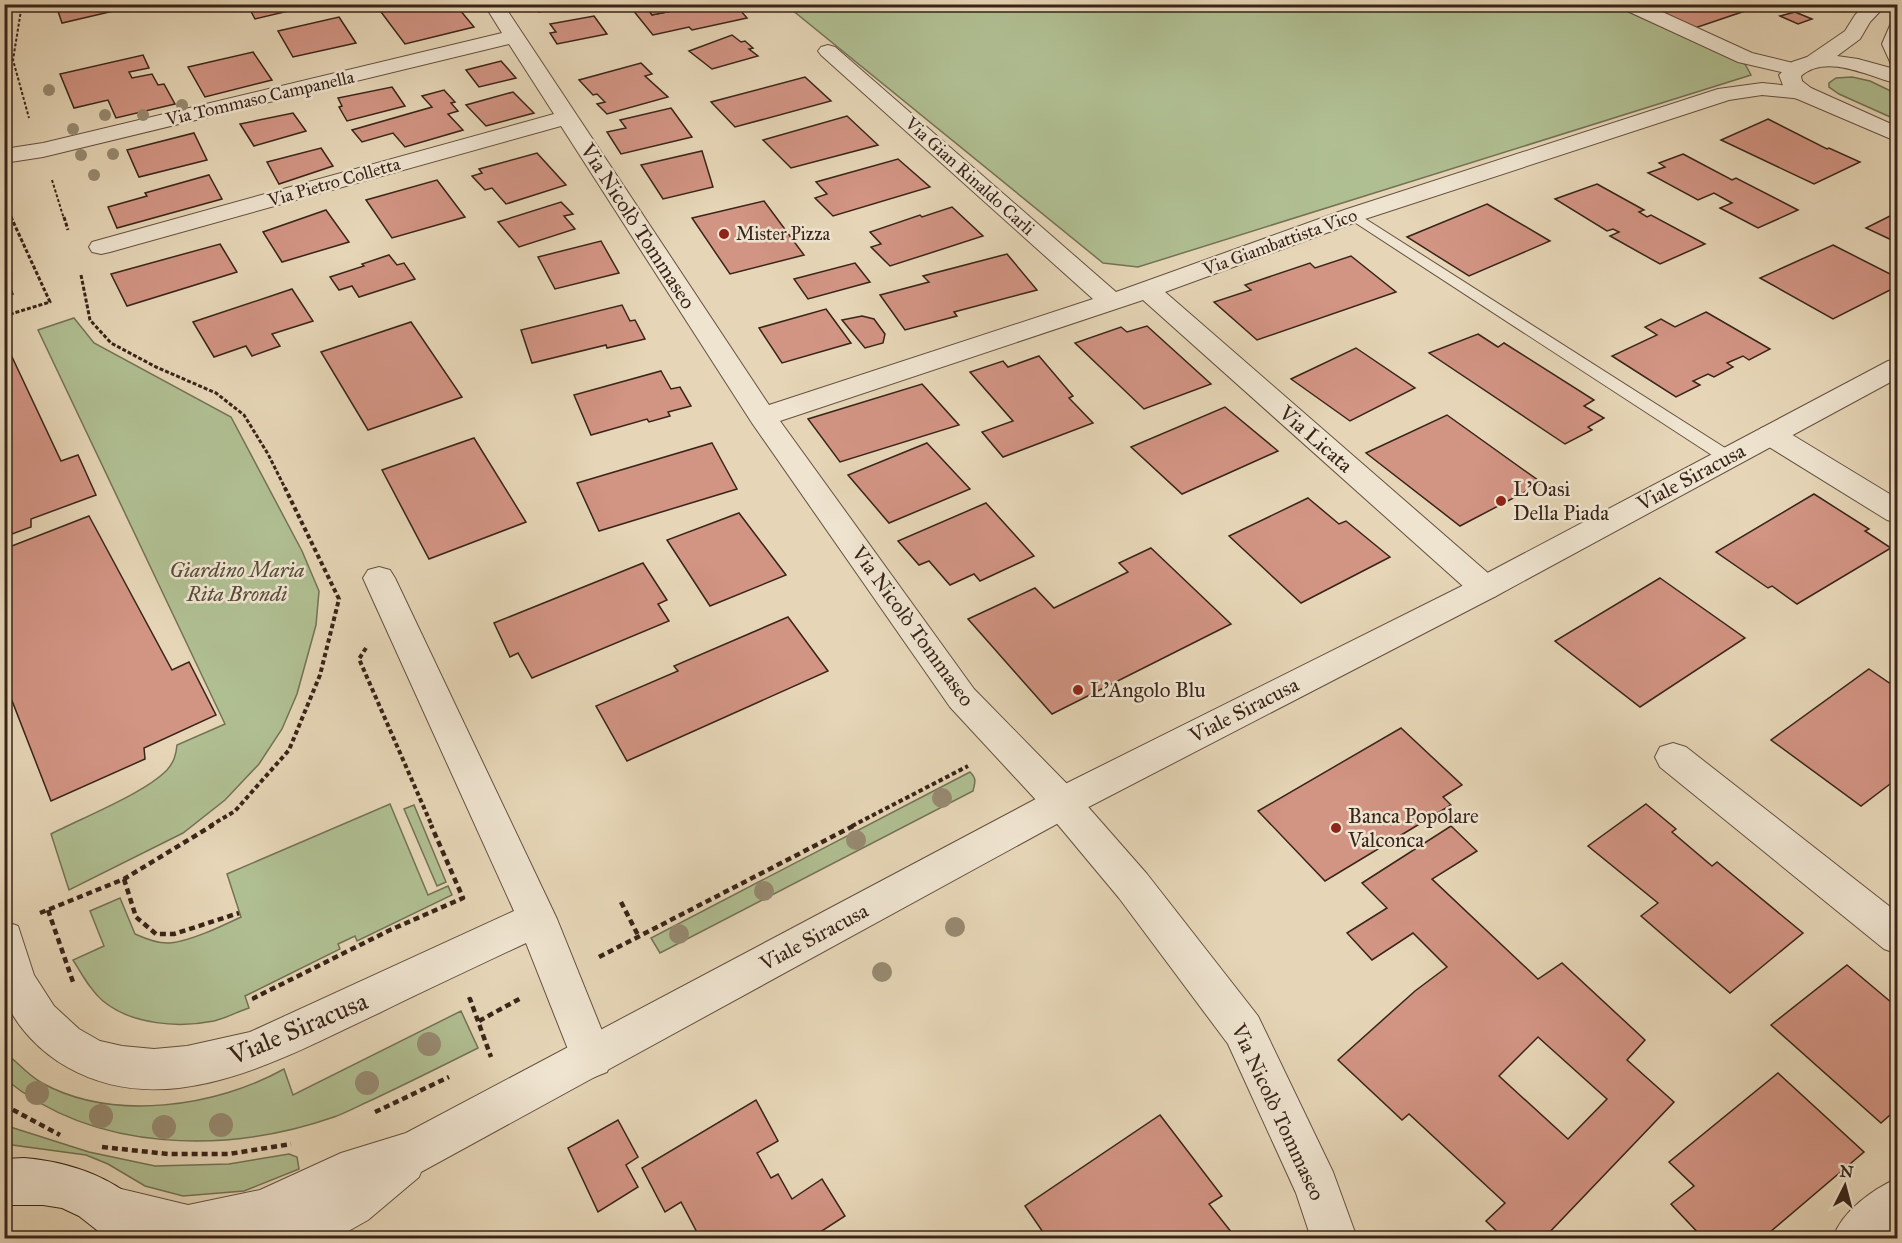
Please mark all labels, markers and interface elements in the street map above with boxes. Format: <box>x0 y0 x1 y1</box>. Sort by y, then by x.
street label: Via Tommaso Campanella <box>163 66 357 131</box>
street label: Via Gian Rinaldo Carli <box>900 111 1039 240</box>
street label: Via Nicolò Tommaseo <box>574 137 701 314</box>
street label: Via Pietro Colletta <box>264 152 403 212</box>
street label: Via Giambattista Vico <box>1199 204 1360 280</box>
place label: Mister Pizza <box>736 223 830 245</box>
marker: Mister Pizza <box>717 227 731 241</box>
street label: Via Licata <box>1273 399 1358 478</box>
street label: Viale Siracusa <box>1631 437 1750 517</box>
place label: L'Oasi Della Piada <box>1513 476 1609 526</box>
marker: L'Oasi Della Piada <box>1494 494 1508 508</box>
street label: Via Nicolò Tommaseo <box>845 540 980 712</box>
park label: Giardino Maria Rita Brondi <box>169 557 305 607</box>
street label: Viale Siracusa <box>1184 671 1303 749</box>
place label: L'Angolo Blu <box>1090 677 1206 703</box>
marker: L'Angolo Blu <box>1071 683 1085 697</box>
place label: Banca Popolare Valconca <box>1347 803 1479 853</box>
marker: Banca Popolare Valconca <box>1329 821 1343 835</box>
street label: Viale Siracusa <box>754 897 873 977</box>
street label: Viale Siracusa <box>223 984 372 1072</box>
street label: Via Nicolò Tommaseo <box>1225 1019 1330 1205</box>
north arrow <box>1815 1156 1875 1216</box>
text: N <box>1839 1161 1855 1182</box>

